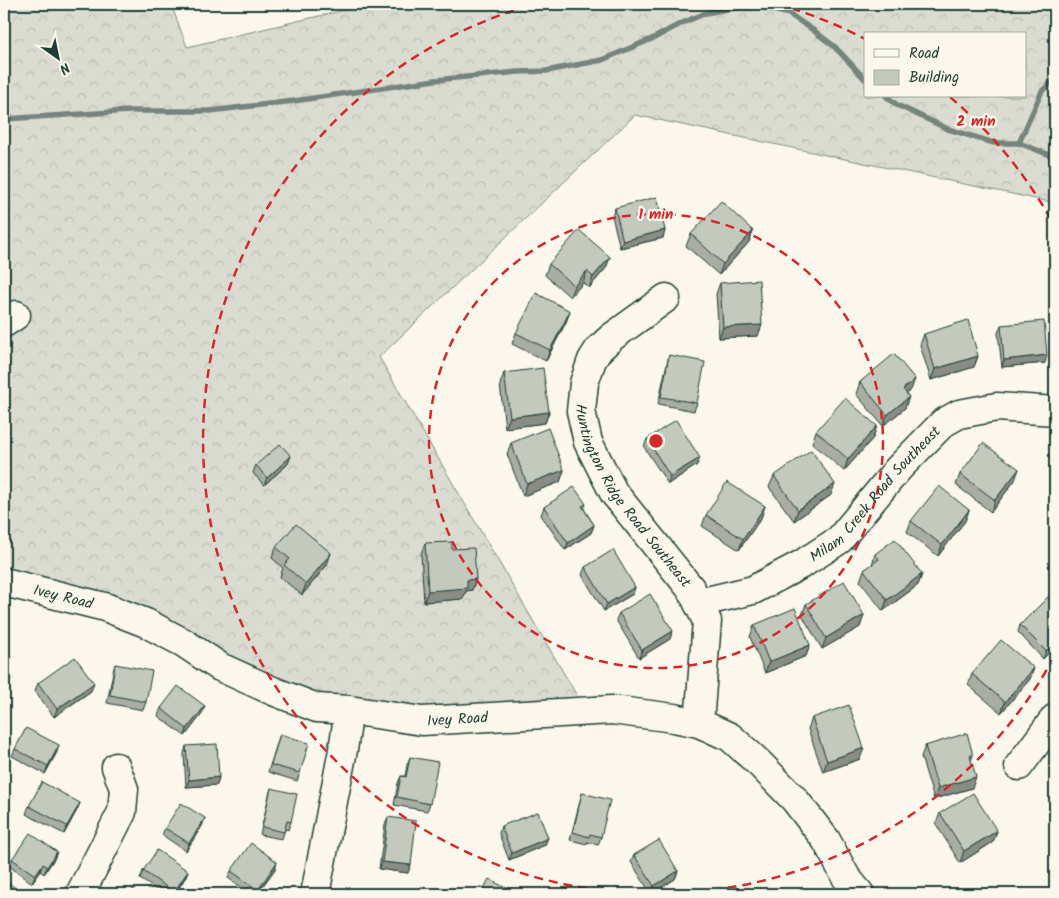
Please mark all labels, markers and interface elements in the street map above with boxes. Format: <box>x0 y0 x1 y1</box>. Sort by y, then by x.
north arrow <box>32 32 82 82</box>
legend <box>864 32 1026 98</box>
text: Road <box>909 42 940 66</box>
text: N <box>55 56 74 80</box>
text: Building <box>909 66 959 90</box>
text: 2 min <box>956 110 996 134</box>
text: 1 min <box>639 203 673 227</box>
street label: Huntington Ridge Road Southeast <box>568 403 697 593</box>
street label: Milam Creek Road Southeast <box>805 420 947 569</box>
centre of rings <box>647 432 665 450</box>
street label: Ivey Road <box>31 579 96 617</box>
street label: Ivey Road <box>426 706 489 734</box>

